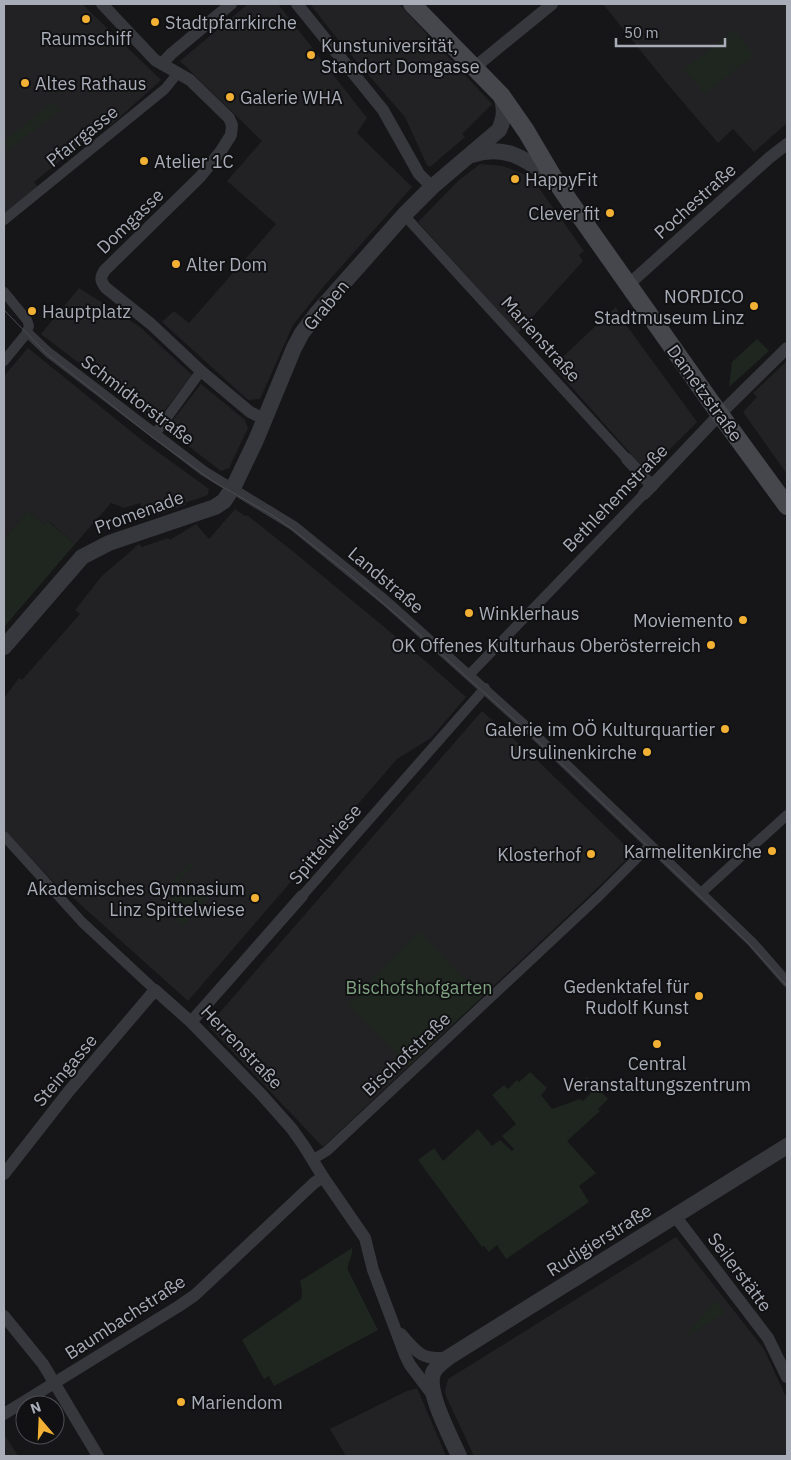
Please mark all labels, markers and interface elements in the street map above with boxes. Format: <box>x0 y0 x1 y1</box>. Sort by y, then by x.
place label: Stadtpfarrkirche <box>165 11 297 34</box>
marker: Raumschiff <box>80 13 92 25</box>
scale bar <box>616 15 725 47</box>
marker: Stadtpfarrkirche <box>149 16 161 28</box>
text: 50 m <box>624 23 659 42</box>
place label: Raumschiff <box>40 27 132 50</box>
place label: Kunstuniversität, Standort Domgasse <box>321 34 480 78</box>
marker: Kunstuniversität, Standort Domgasse <box>305 49 317 61</box>
place label: Altes Rathaus <box>35 72 147 95</box>
marker: Altes Rathaus <box>19 77 31 89</box>
place label: Galerie WHA <box>240 86 343 109</box>
marker: Galerie WHA <box>224 91 236 103</box>
street label: Pfarrgasse <box>42 100 123 172</box>
place label: Atelier 1C <box>154 150 234 173</box>
marker: Atelier 1C <box>138 155 150 167</box>
street label: Pochestraße <box>649 158 741 244</box>
place label: HappyFit <box>525 168 598 191</box>
marker: HappyFit <box>509 173 521 185</box>
street label: Domgasse <box>92 183 168 259</box>
place label: Clever fit <box>528 202 600 225</box>
marker: Clever fit <box>604 207 616 219</box>
place label: Alter Dom <box>186 253 267 276</box>
marker: Alter Dom <box>170 258 182 270</box>
street label: Graben <box>298 275 354 335</box>
place label: NORDICO Stadtmuseum Linz <box>594 285 744 329</box>
street label: Marienstraße <box>496 291 586 387</box>
place label: Hauptplatz <box>42 300 131 323</box>
marker: NORDICO Stadtmuseum Linz <box>748 300 760 312</box>
marker: Hauptplatz <box>26 305 38 317</box>
street label: Dametzstraße <box>662 340 748 446</box>
street label: Schmidtorstraße <box>77 350 199 450</box>
street label: Bethlehemstraße <box>558 439 672 557</box>
street label: Promenade <box>91 485 187 539</box>
street label: Landstraße <box>343 542 429 618</box>
place label: Winklerhaus <box>479 602 579 625</box>
marker: Winklerhaus <box>463 607 475 619</box>
place label: Moviemento <box>633 609 733 632</box>
marker: Moviemento <box>737 614 749 626</box>
place label: OK Offenes Kulturhaus Oberösterreich <box>392 634 701 657</box>
marker: OK Offenes Kulturhaus Oberösterreich <box>705 639 717 651</box>
place label: Galerie im OÖ Kulturquartier <box>485 718 715 741</box>
marker: Galerie im OÖ Kulturquartier <box>719 723 731 735</box>
place label: Ursulinenkirche <box>510 741 637 764</box>
marker: Ursulinenkirche <box>641 746 653 758</box>
street label: Spittelwiese <box>284 799 366 889</box>
place label: Karmelitenkirche <box>624 840 762 863</box>
place label: Klosterhof <box>497 843 581 866</box>
marker: Karmelitenkirche <box>766 845 778 857</box>
marker: Klosterhof <box>585 848 597 860</box>
place label: Akademisches Gymnasium Linz Spittelwiese <box>27 877 245 921</box>
marker: Akademisches Gymnasium Linz Spittelwiese <box>249 892 261 904</box>
place label: Gedenktafel für Rudolf Kunst <box>563 975 689 1019</box>
park label: Bischofshofgarten <box>346 976 492 999</box>
marker: Gedenktafel für Rudolf Kunst <box>693 990 705 1002</box>
street label: Herrenstraße <box>196 1000 288 1094</box>
street label: Bischofstraße <box>357 1007 455 1101</box>
street label: Steingasse <box>28 1029 102 1111</box>
marker: Central Veranstaltungszentrum <box>651 1038 663 1050</box>
place label: Central Veranstaltungszentrum <box>563 1052 751 1096</box>
street label: Rudigierstraße <box>542 1198 656 1281</box>
street label: Seilerstätte <box>703 1228 777 1316</box>
street label: Baumbachstraße <box>60 1269 190 1365</box>
place label: Mariendom <box>191 1391 283 1414</box>
north arrow <box>15 1395 65 1445</box>
marker: Mariendom <box>175 1396 187 1408</box>
text: N <box>28 1398 43 1418</box>

